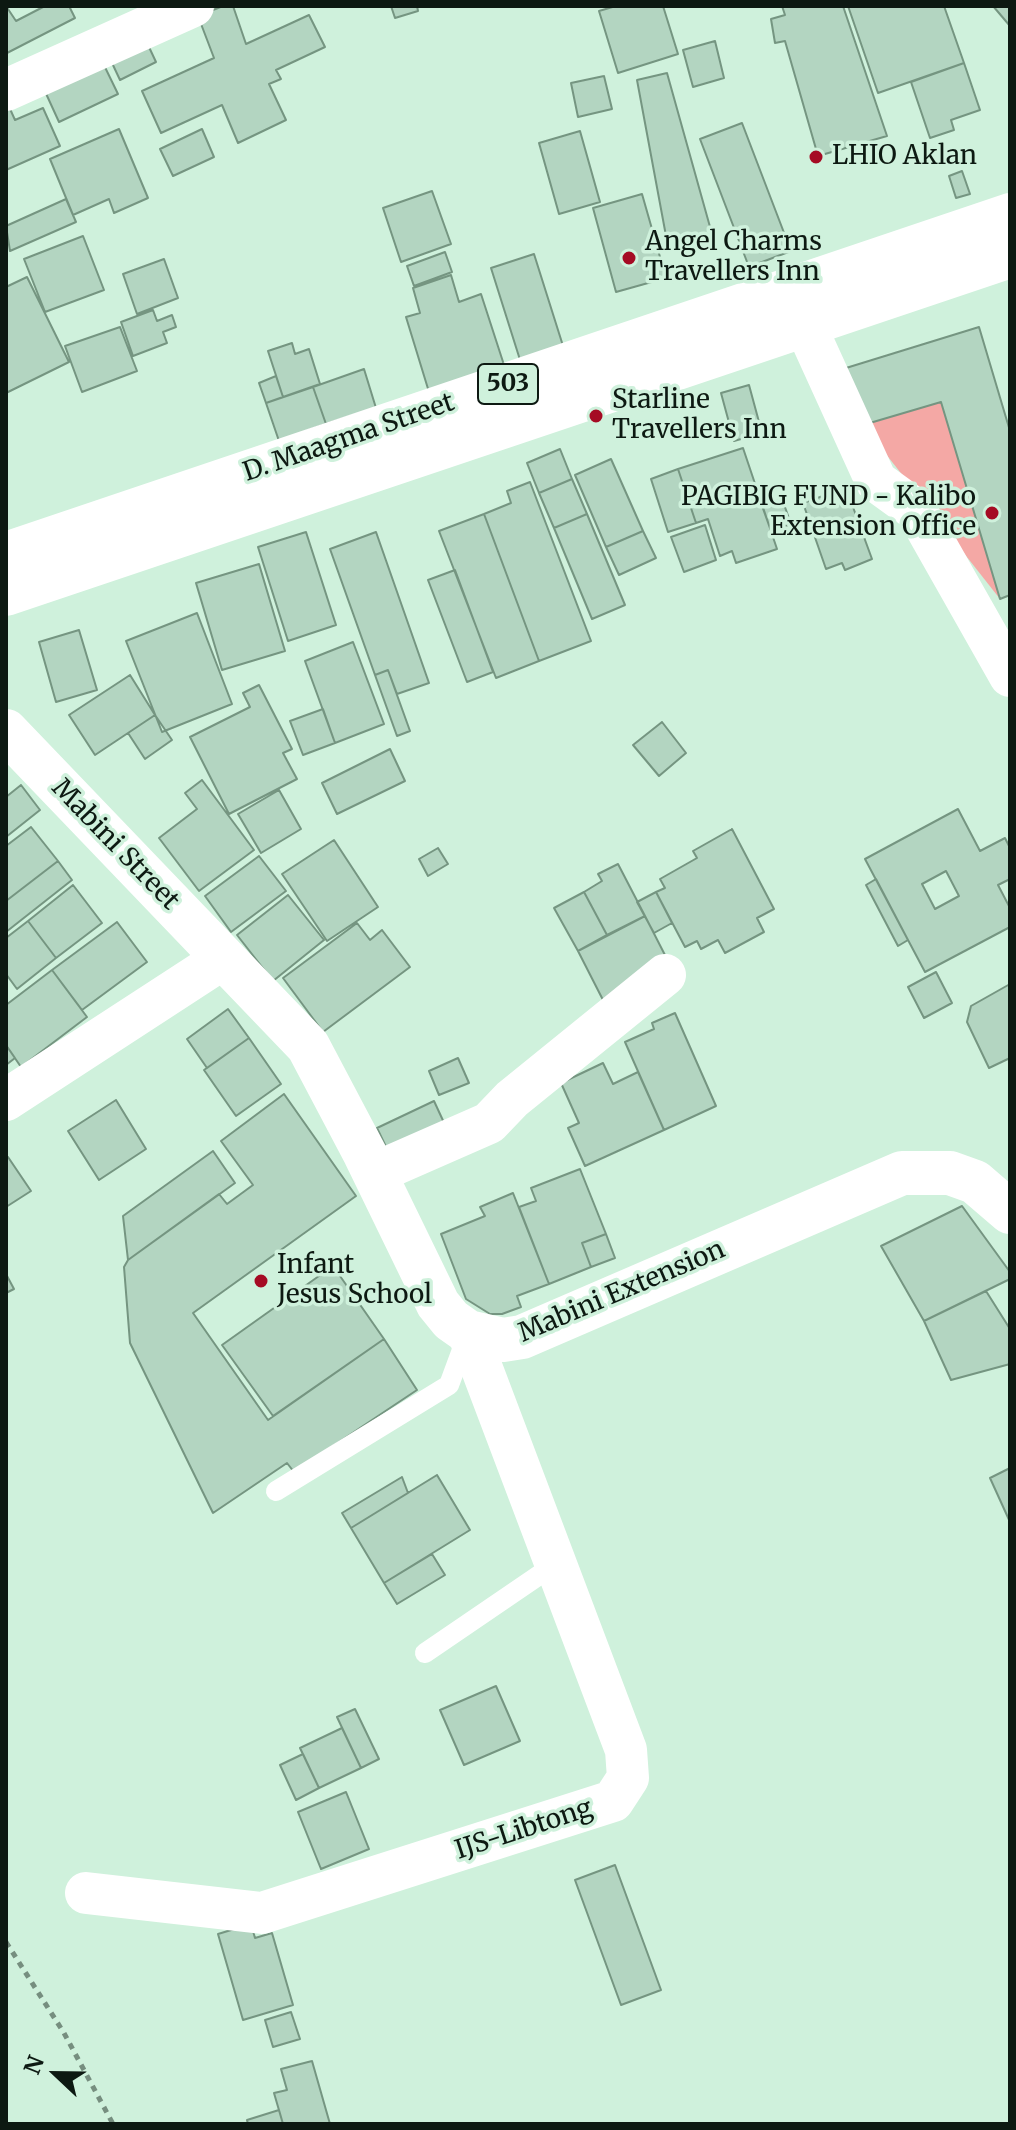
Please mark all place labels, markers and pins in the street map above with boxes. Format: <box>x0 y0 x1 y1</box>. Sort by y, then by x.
place label: LHIO Aklan <box>832 141 977 173</box>
marker: LHIO Aklan <box>807 148 825 166</box>
place label: Angel Charms Travellers Inn <box>645 227 822 288</box>
marker: Angel Charms Travellers Inn <box>620 249 638 267</box>
place label: Starline Travellers Inn <box>612 385 787 446</box>
marker: Starline Travellers Inn <box>587 407 605 425</box>
place label: PAGIBIG FUND - Kalibo Extension Office <box>681 482 976 544</box>
marker: PAGIBIG FUND - Kalibo Extension Office <box>983 504 1001 522</box>
place label: Infant Jesus School <box>277 1250 432 1312</box>
marker: Infant Jesus School <box>252 1272 270 1290</box>

